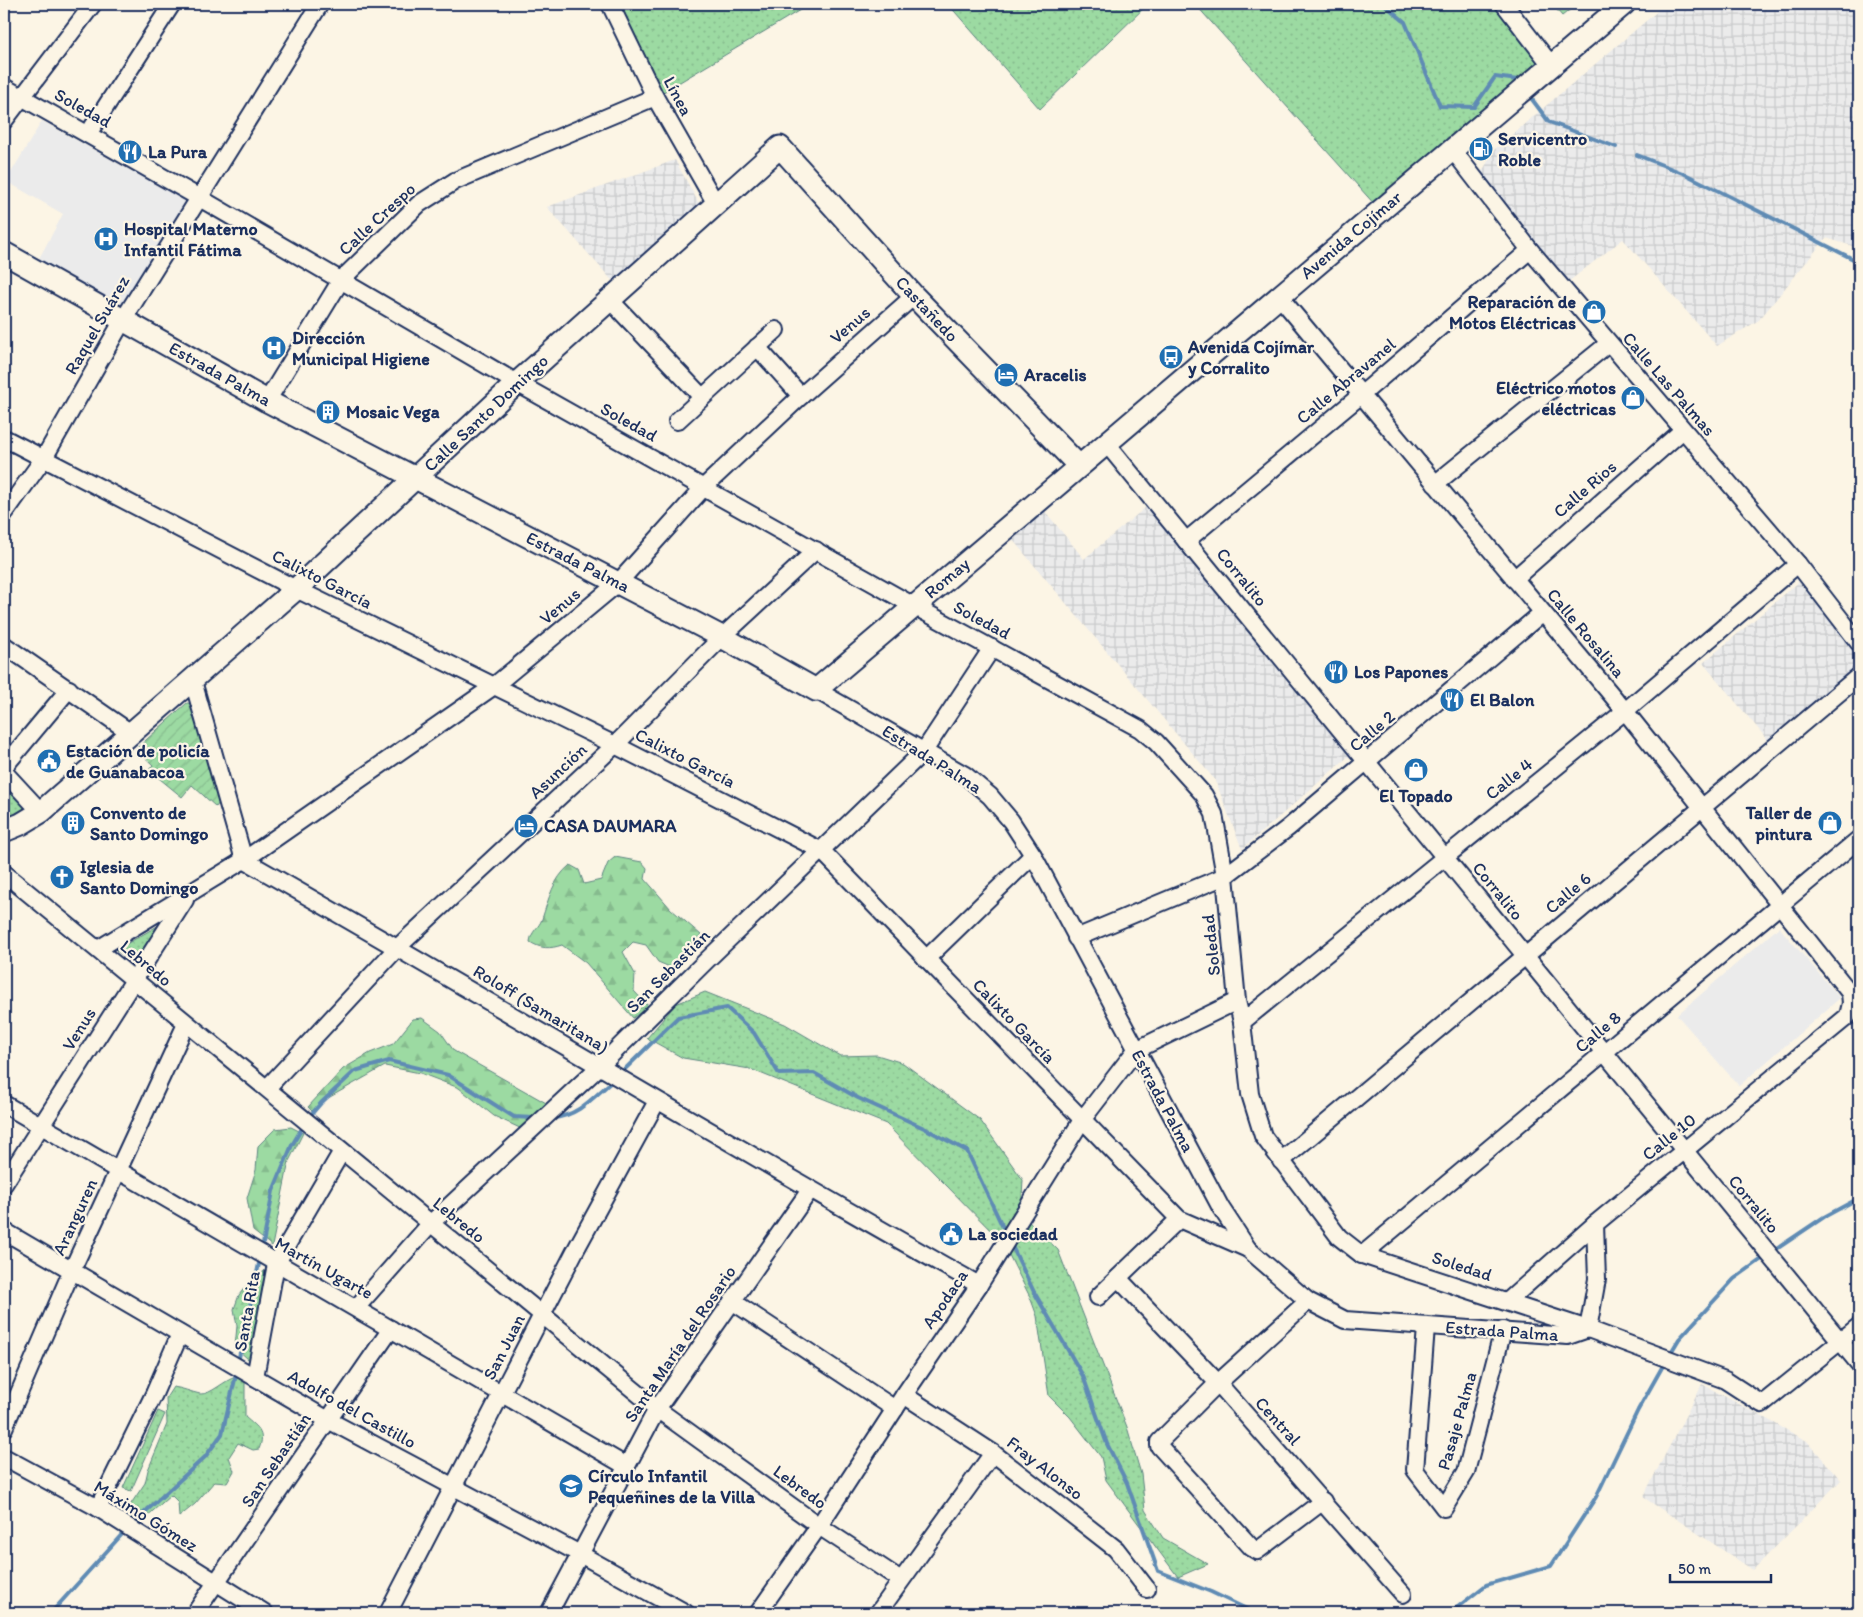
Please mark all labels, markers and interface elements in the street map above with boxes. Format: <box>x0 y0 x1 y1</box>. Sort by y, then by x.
street label: Línea <box>659 73 697 120</box>
street label: Soledad <box>51 83 116 133</box>
place label: Servicentro Roble <box>1498 128 1587 171</box>
fuel station icon: Servicentro Roble <box>1468 136 1494 162</box>
restaurant icon: La Pura <box>117 139 143 165</box>
place label: La Pura <box>148 141 208 163</box>
street label: Calle Crespo <box>334 178 420 260</box>
street label: Avenida Cojímar <box>1296 186 1407 284</box>
place label: Hospital Materno Infantil Fátima <box>124 218 258 261</box>
hospital icon: Hospital Materno Infantil Fátima <box>93 226 119 252</box>
street label: Raquel Suárez <box>60 271 135 378</box>
street label: Castañedo <box>891 271 963 347</box>
place label: Reparación de Motos Eléctricas <box>1449 291 1576 334</box>
shop icon: Reparación de Motos Eléctricas <box>1581 299 1607 325</box>
street label: Venus <box>825 301 875 349</box>
place label: Dirección Municipal Higiene <box>292 327 430 370</box>
street label: Calle Las Palmas <box>1618 327 1720 441</box>
street label: Calle Abravanel <box>1292 333 1400 429</box>
hospital icon: Dirección Municipal Higiene <box>261 335 287 361</box>
place label: Avenida Cojímar y Corralito <box>1187 336 1315 379</box>
street label: Estrada Palma <box>165 337 275 411</box>
bus stop icon: Avenida Cojímar y Corralito <box>1158 344 1184 370</box>
street label: Calle Santo Domingo <box>419 350 553 476</box>
hotel icon: Aracelis <box>993 362 1019 388</box>
place label: Aracelis <box>1023 364 1086 386</box>
place label: Eléctrico motos eléctricas <box>1496 377 1616 420</box>
shop icon: Eléctrico motos eléctricas <box>1620 385 1646 411</box>
street label: Soledad <box>597 397 662 447</box>
building icon: Mosaic Vega <box>315 399 341 425</box>
place label: Mosaic Vega <box>346 401 440 423</box>
street label: Calle Rios <box>1549 456 1621 522</box>
street label: Estrada Palma <box>523 526 634 598</box>
street label: Corralito <box>1212 543 1272 611</box>
street label: Calixto García <box>268 544 376 614</box>
street label: Romay <box>920 552 975 603</box>
street label: Venus <box>535 583 585 629</box>
street label: Calle Rosalina <box>1542 584 1630 683</box>
street label: Soledad <box>950 596 1015 644</box>
restaurant icon: Los Papones <box>1323 659 1349 685</box>
place label: Los Papones <box>1354 661 1448 683</box>
restaurant icon: El Balon <box>1439 687 1465 713</box>
place label: El Balon <box>1470 689 1535 711</box>
street label: Calle 2 <box>1345 705 1400 757</box>
street label: Estrada Palma <box>878 720 986 799</box>
street label: Calixto García <box>631 723 739 793</box>
street label: Asunción <box>524 739 592 803</box>
place label: Estación de policía de Guanabacoa <box>66 740 210 783</box>
public building icon: Estación de policía de Guanabacoa <box>36 748 62 774</box>
street label: Calle 4 <box>1481 753 1537 805</box>
shop icon: El Topado <box>1403 757 1429 783</box>
place label: El Topado <box>1379 785 1453 807</box>
place label: Convento de Santo Domingo <box>90 802 208 845</box>
place label: Taller de pintura <box>1745 802 1813 845</box>
building icon: Convento de Santo Domingo <box>60 810 86 836</box>
shop icon: Taller de pintura <box>1817 810 1843 836</box>
hotel icon: CASA DAUMARA <box>513 813 539 839</box>
place label: CASA DAUMARA <box>544 815 677 837</box>
place label: Iglesia de Santo Domingo <box>80 856 198 899</box>
street label: Corralito <box>1468 857 1528 925</box>
church icon: Iglesia de Santo Domingo <box>49 864 75 890</box>
street label: Calle 6 <box>1541 867 1595 919</box>
street label: Soledad <box>1197 913 1225 977</box>
street label: San Sebastián <box>621 924 715 1018</box>
street label: Lebredo <box>115 935 177 991</box>
street label: Roloff (Samaritana) <box>469 960 613 1058</box>
street label: Calixto García <box>968 974 1060 1068</box>
street label: Venus <box>57 1003 101 1055</box>
street label: Calle 8 <box>1570 1006 1626 1058</box>
street label: Estrada Palma <box>1127 1046 1200 1157</box>
street label: Calle 10 <box>1638 1109 1700 1165</box>
street label: Corralito <box>1724 1170 1784 1238</box>
street label: Aranguren <box>48 1175 102 1259</box>
street label: Lebredo <box>428 1192 490 1248</box>
public building icon: La sociedad <box>938 1221 964 1247</box>
place label: La sociedad <box>968 1223 1059 1245</box>
street label: Martín Ugarte <box>271 1232 377 1304</box>
street label: Soledad <box>1429 1246 1495 1286</box>
street label: Santa María del Rosario <box>619 1261 741 1427</box>
street label: Apodaca <box>917 1265 973 1333</box>
street label: Santa Rita <box>229 1269 265 1353</box>
street label: San Juan <box>478 1310 530 1384</box>
street label: Estrada Palma <box>1445 1316 1560 1346</box>
street label: Adolfo del Castillo <box>284 1365 420 1453</box>
street label: Pasaje Palma <box>1432 1369 1482 1473</box>
street label: Central <box>1250 1392 1306 1450</box>
street label: San Sebastián <box>236 1408 316 1512</box>
street label: Fray Alonso <box>1002 1431 1088 1505</box>
street label: Lebredo <box>769 1460 831 1514</box>
place label: Círculo Infantil Pequeñines de la Villa <box>588 1465 756 1508</box>
school or university icon: Círculo Infantil Pequeñines de la Villa <box>558 1473 584 1499</box>
street label: Máximo Gómez <box>90 1475 203 1557</box>
scale bar <box>1670 1552 1772 1584</box>
text: 50 m <box>1678 1560 1711 1578</box>

